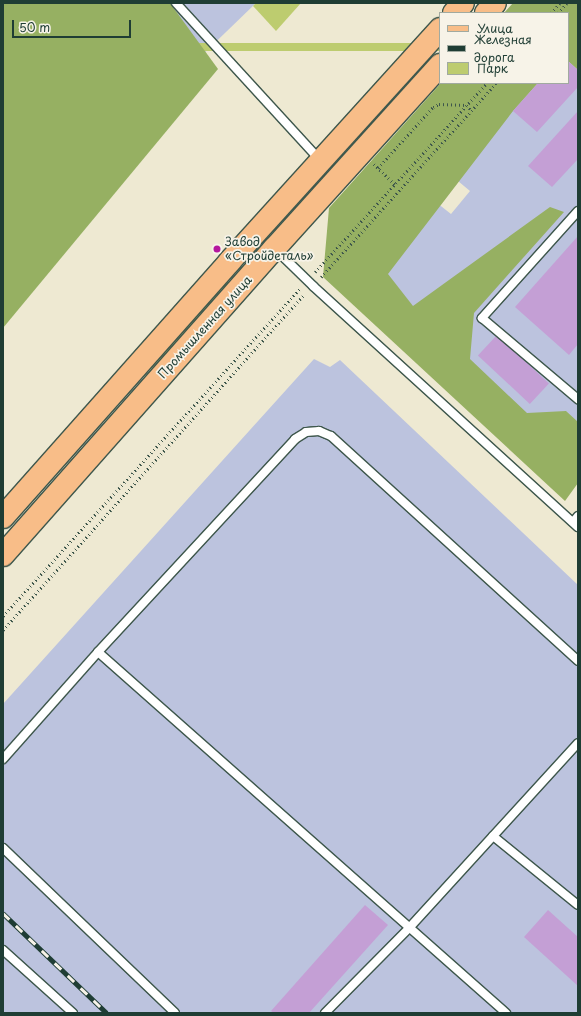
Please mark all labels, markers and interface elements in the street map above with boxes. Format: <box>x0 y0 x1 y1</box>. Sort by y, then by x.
scale bar <box>14 12 133 38</box>
legend <box>439 12 569 84</box>
text: 50 m <box>19 18 50 36</box>
text: Улица <box>477 19 513 37</box>
text: Железная дорога <box>474 30 532 66</box>
text: Парк <box>477 59 508 77</box>
place label: Завод «Стройдеталь» <box>225 235 313 263</box>
marker: Завод «Стройдеталь» <box>212 244 222 254</box>
street label: Промышленная улица <box>155 272 255 382</box>

